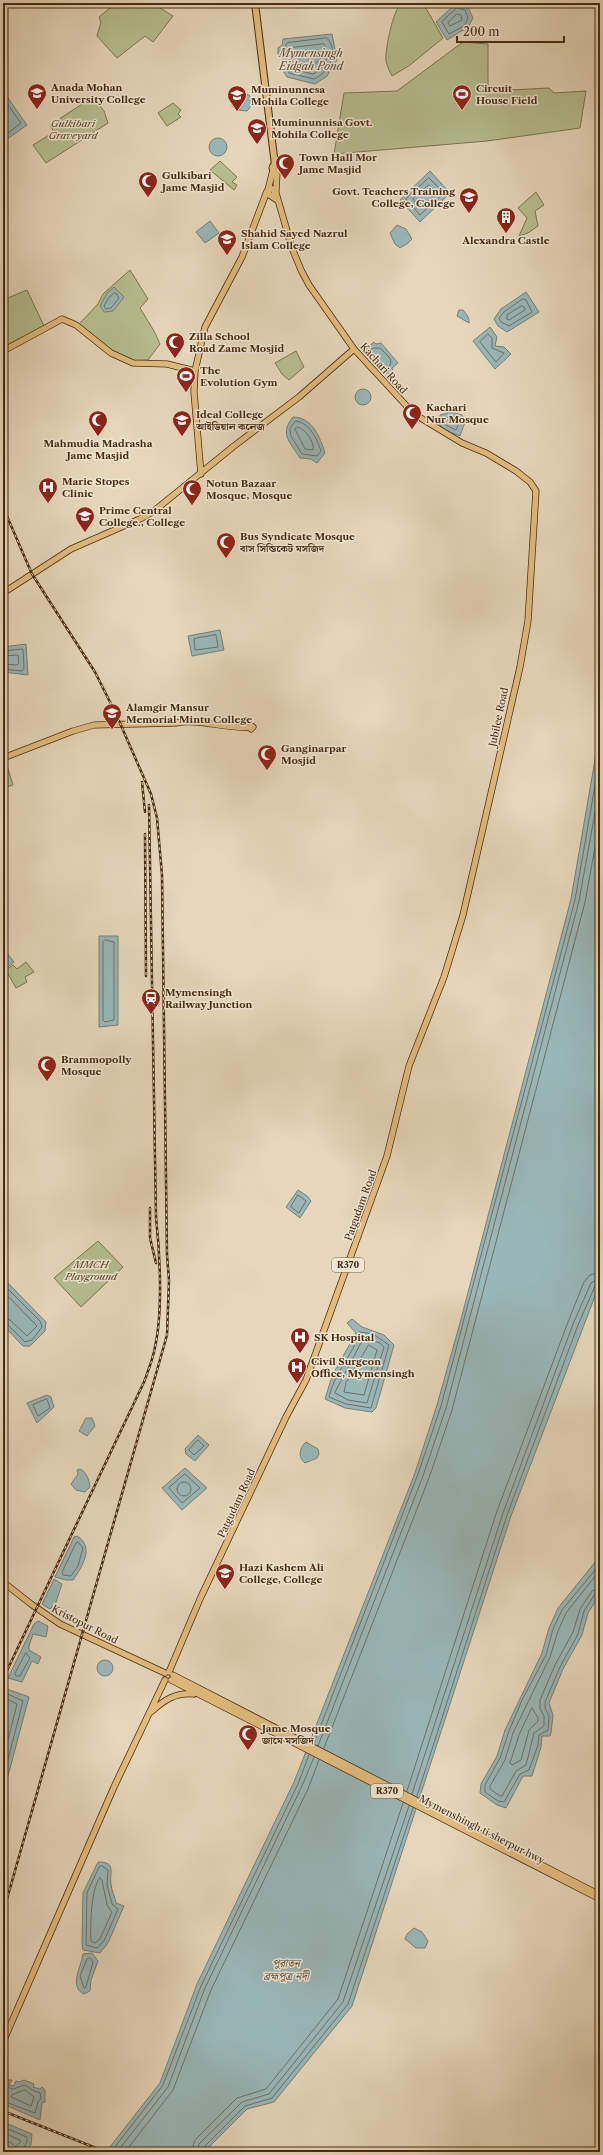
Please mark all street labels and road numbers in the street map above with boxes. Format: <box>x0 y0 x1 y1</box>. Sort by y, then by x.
street label: Kachari Road <box>357 340 410 397</box>
street label: Jubilee Road <box>485 686 511 750</box>
street label: Patgudam Road <box>342 1168 379 1243</box>
road number: R370 <box>332 1258 364 1272</box>
street label: Patgudam Road <box>215 1467 258 1540</box>
street label: Kristopur Road <box>49 1602 120 1647</box>
road number: R370 <box>371 1784 403 1798</box>
street label: Mymenshingh ti sherpur hwy <box>417 1792 547 1867</box>

